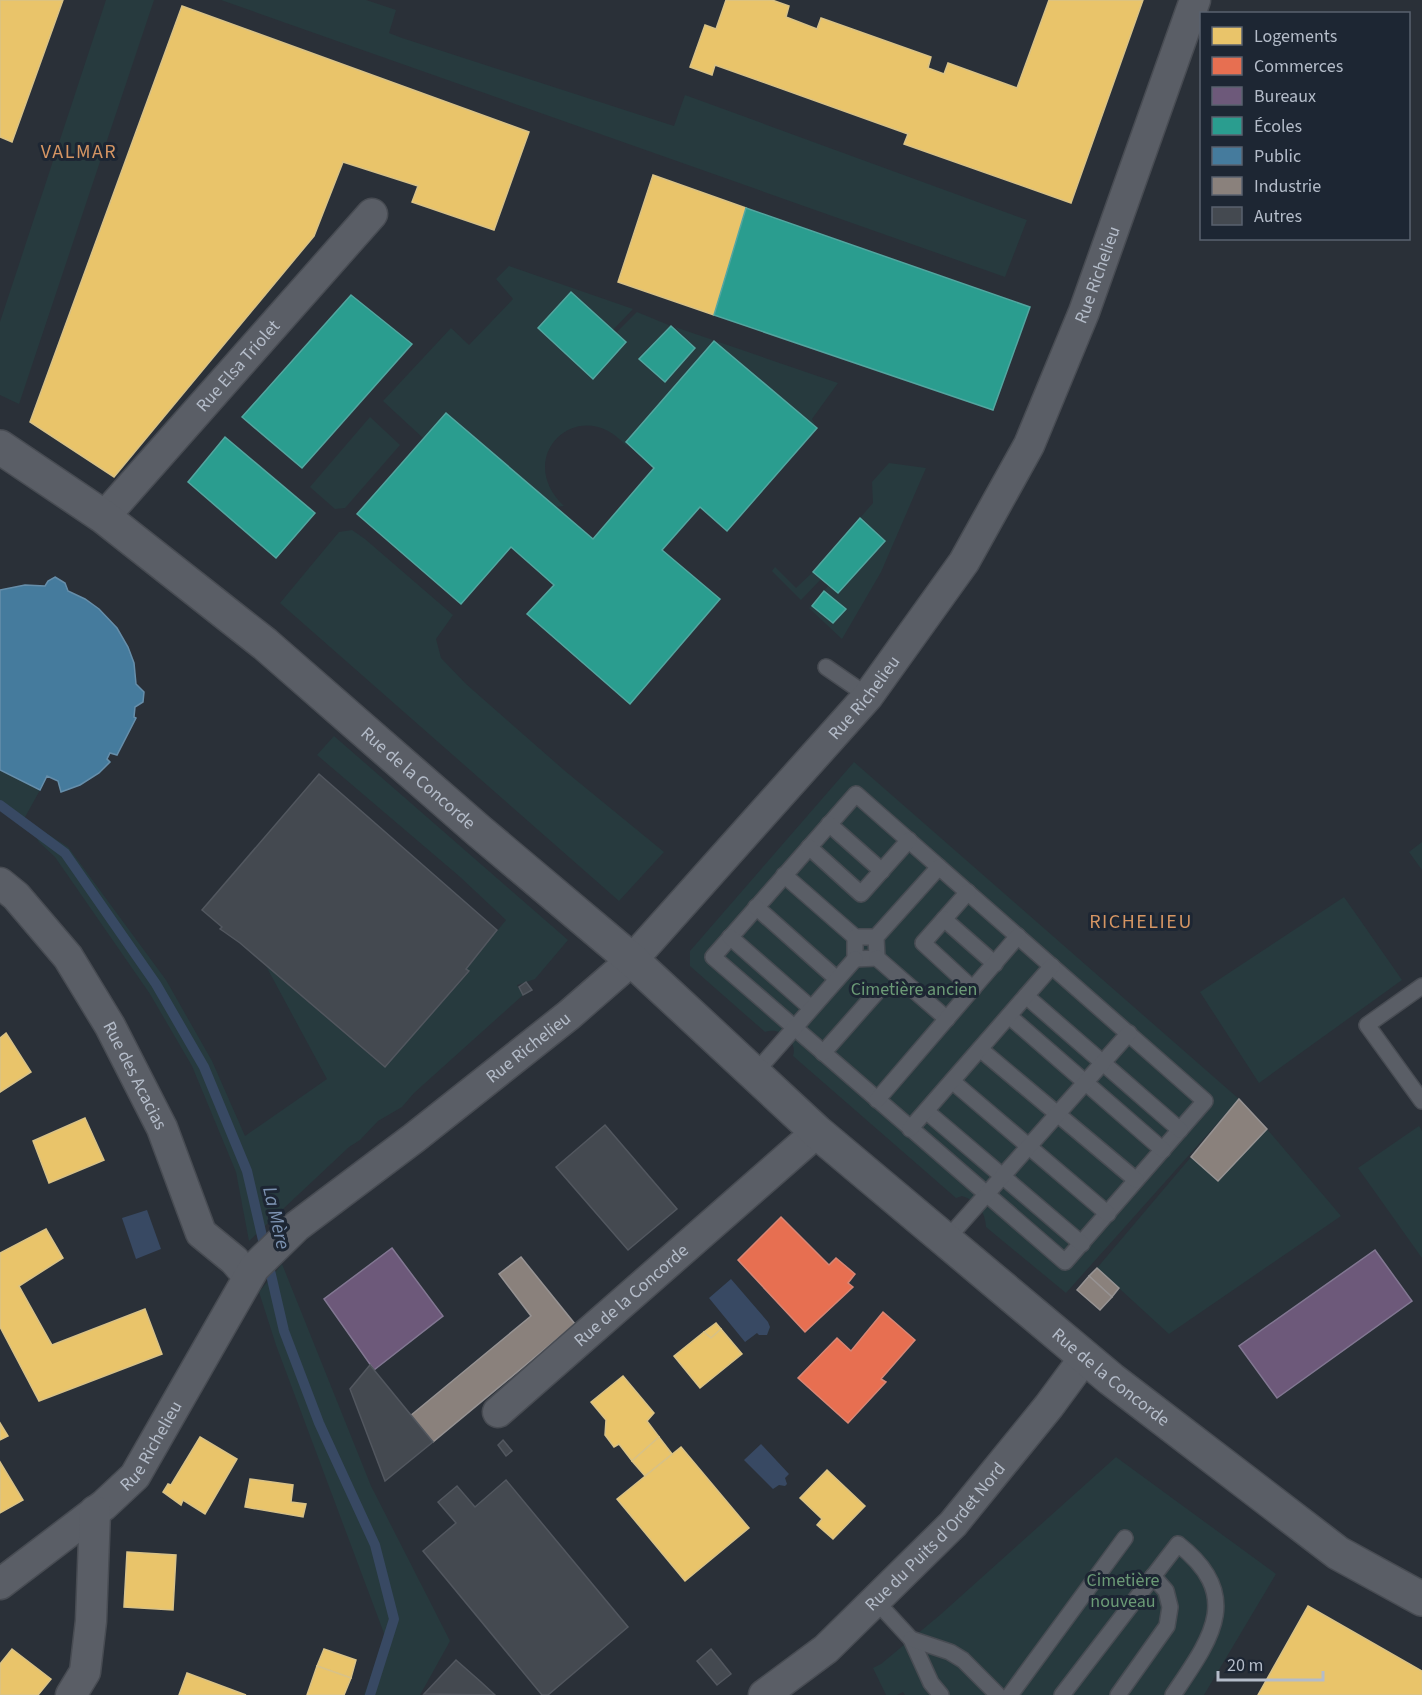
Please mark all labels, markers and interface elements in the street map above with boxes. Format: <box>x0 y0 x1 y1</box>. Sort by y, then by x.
legend <box>1200 12 1410 240</box>
text: Logements <box>1254 24 1337 49</box>
text: Commerces <box>1254 54 1343 79</box>
text: Bureaux <box>1254 84 1316 109</box>
text: Écoles <box>1254 114 1302 139</box>
district label: VALMAR <box>41 138 117 166</box>
text: Public <box>1254 144 1301 169</box>
text: Industrie <box>1254 174 1321 199</box>
text: Autres <box>1254 204 1302 229</box>
street label: Rue Richelieu <box>1068 222 1126 327</box>
street label: Rue Elsa Triolet <box>190 314 285 417</box>
street label: Rue Richelieu <box>822 650 906 745</box>
street label: Rue de la Concorde <box>356 721 481 835</box>
district label: RICHELIEU <box>1089 908 1193 936</box>
park label: Cimetière ancien <box>851 977 977 1002</box>
street label: Rue Richelieu <box>480 1006 576 1089</box>
street label: Rue des Acacias <box>97 1017 173 1134</box>
water label: La Mère <box>255 1184 297 1252</box>
street label: Rue de la Concorde <box>568 1238 694 1352</box>
street label: Rue de la Concorde <box>1046 1322 1175 1432</box>
street label: Rue Richelieu <box>114 1396 188 1497</box>
street label: Rue du Puits d'Ordet Nord <box>859 1457 1011 1617</box>
park label: Cimetière nouveau <box>1087 1568 1159 1614</box>
scale bar <box>1218 1644 1323 1682</box>
text: 20 m <box>1227 1653 1263 1678</box>

